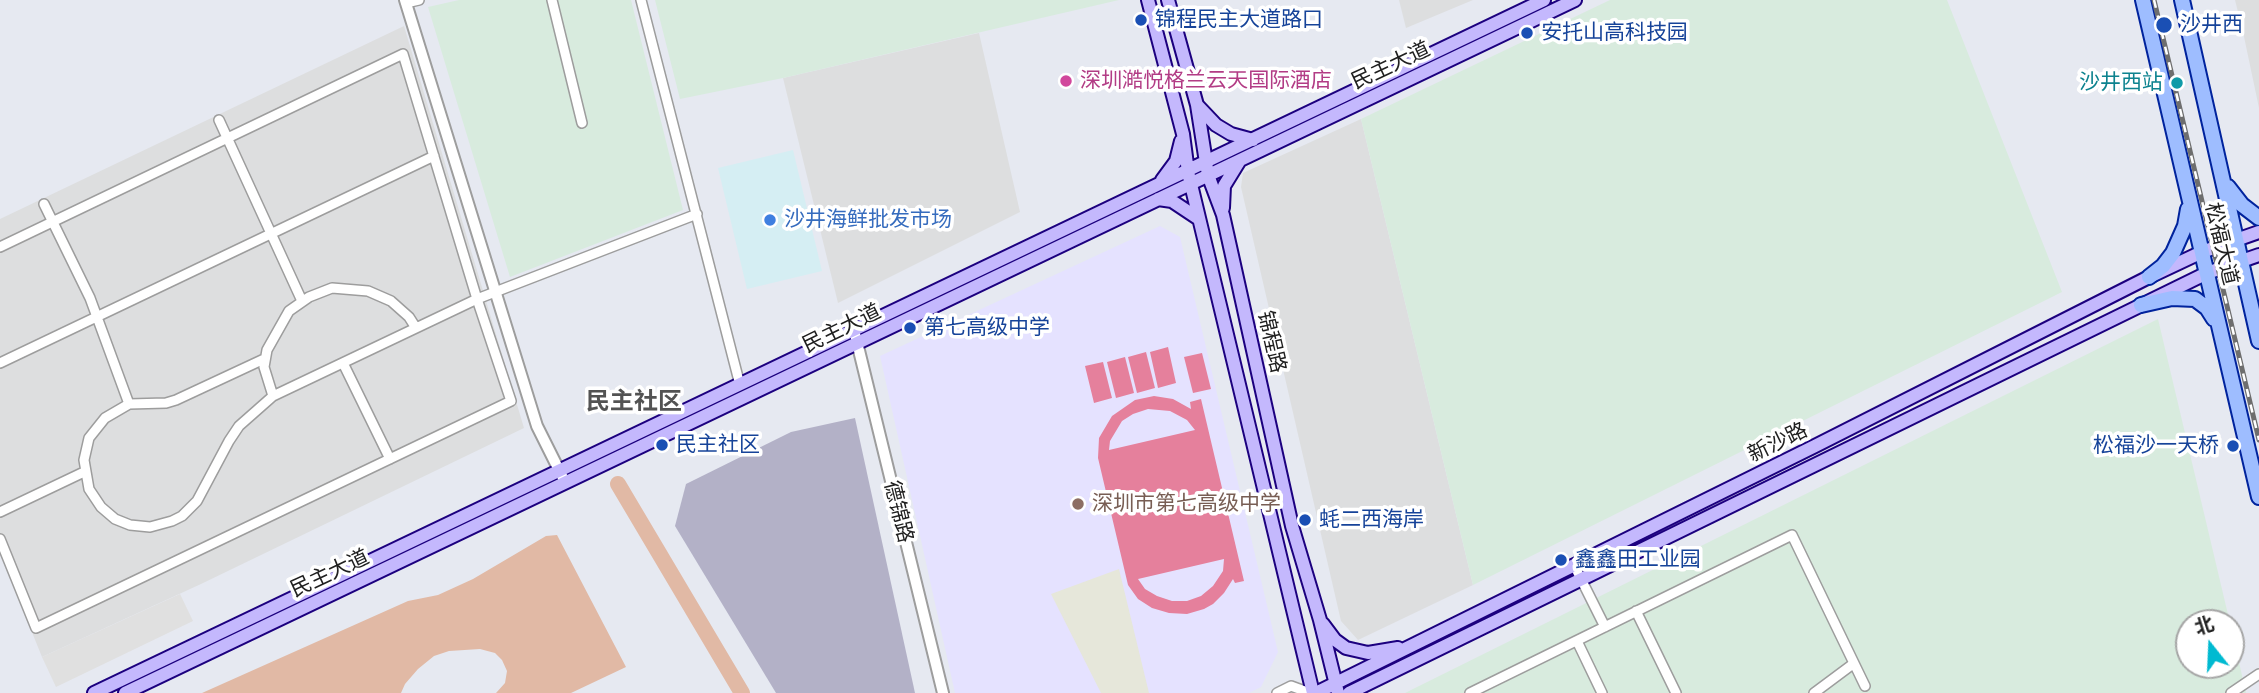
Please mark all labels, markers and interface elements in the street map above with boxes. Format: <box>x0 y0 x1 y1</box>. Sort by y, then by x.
place label: 锦程民主大道路口 <box>1155 7 1323 33</box>
marker: 锦程民主大道路口 <box>1133 12 1149 28</box>
place label: 沙井西 <box>2180 12 2243 38</box>
marker: 沙井西 <box>2154 15 2174 35</box>
place label: 安托山高科技园 <box>1541 20 1688 46</box>
marker: 安托山高科技园 <box>1519 25 1535 41</box>
street label: 民主大道 <box>1348 37 1434 95</box>
place label: 深圳澔悦格兰云天国际酒店 <box>1080 68 1332 94</box>
place label: 沙井西站 <box>2079 70 2163 96</box>
marker: 深圳澔悦格兰云天国际酒店 <box>1058 73 1074 89</box>
marker: 沙井西站 <box>2169 75 2185 91</box>
street label: 松福大道 <box>2199 200 2243 288</box>
place label: 沙井海鲜批发市场 <box>784 207 952 233</box>
marker: 沙井海鲜批发市场 <box>762 212 778 228</box>
street label: 民主大道 <box>799 299 885 359</box>
street label: 锦程路 <box>1252 308 1290 376</box>
place label: 第七高级中学 <box>924 315 1050 341</box>
marker: 第七高级中学 <box>902 320 918 336</box>
district label: 民主社区 <box>586 388 682 416</box>
street label: 新沙路 <box>1744 418 1812 468</box>
place label: 民主社区 <box>676 432 760 458</box>
place label: 松福沙一天桥 <box>2093 433 2219 459</box>
marker: 民主社区 <box>654 437 670 453</box>
marker: 松福沙一天桥 <box>2225 438 2241 454</box>
street label: 德锦路 <box>878 478 918 546</box>
place label: 深圳市第七高级中学 <box>1092 491 1281 517</box>
marker: 深圳市第七高级中学 <box>1070 496 1086 512</box>
place label: 蚝二西海岸 <box>1319 507 1424 533</box>
marker: 蚝二西海岸 <box>1297 512 1313 528</box>
street label: 民主大道 <box>287 545 373 603</box>
place label: 鑫鑫田工业园 <box>1575 547 1701 573</box>
marker: 鑫鑫田工业园 <box>1553 552 1569 568</box>
north arrow <box>2175 609 2245 679</box>
text: 北 <box>2191 612 2217 639</box>

